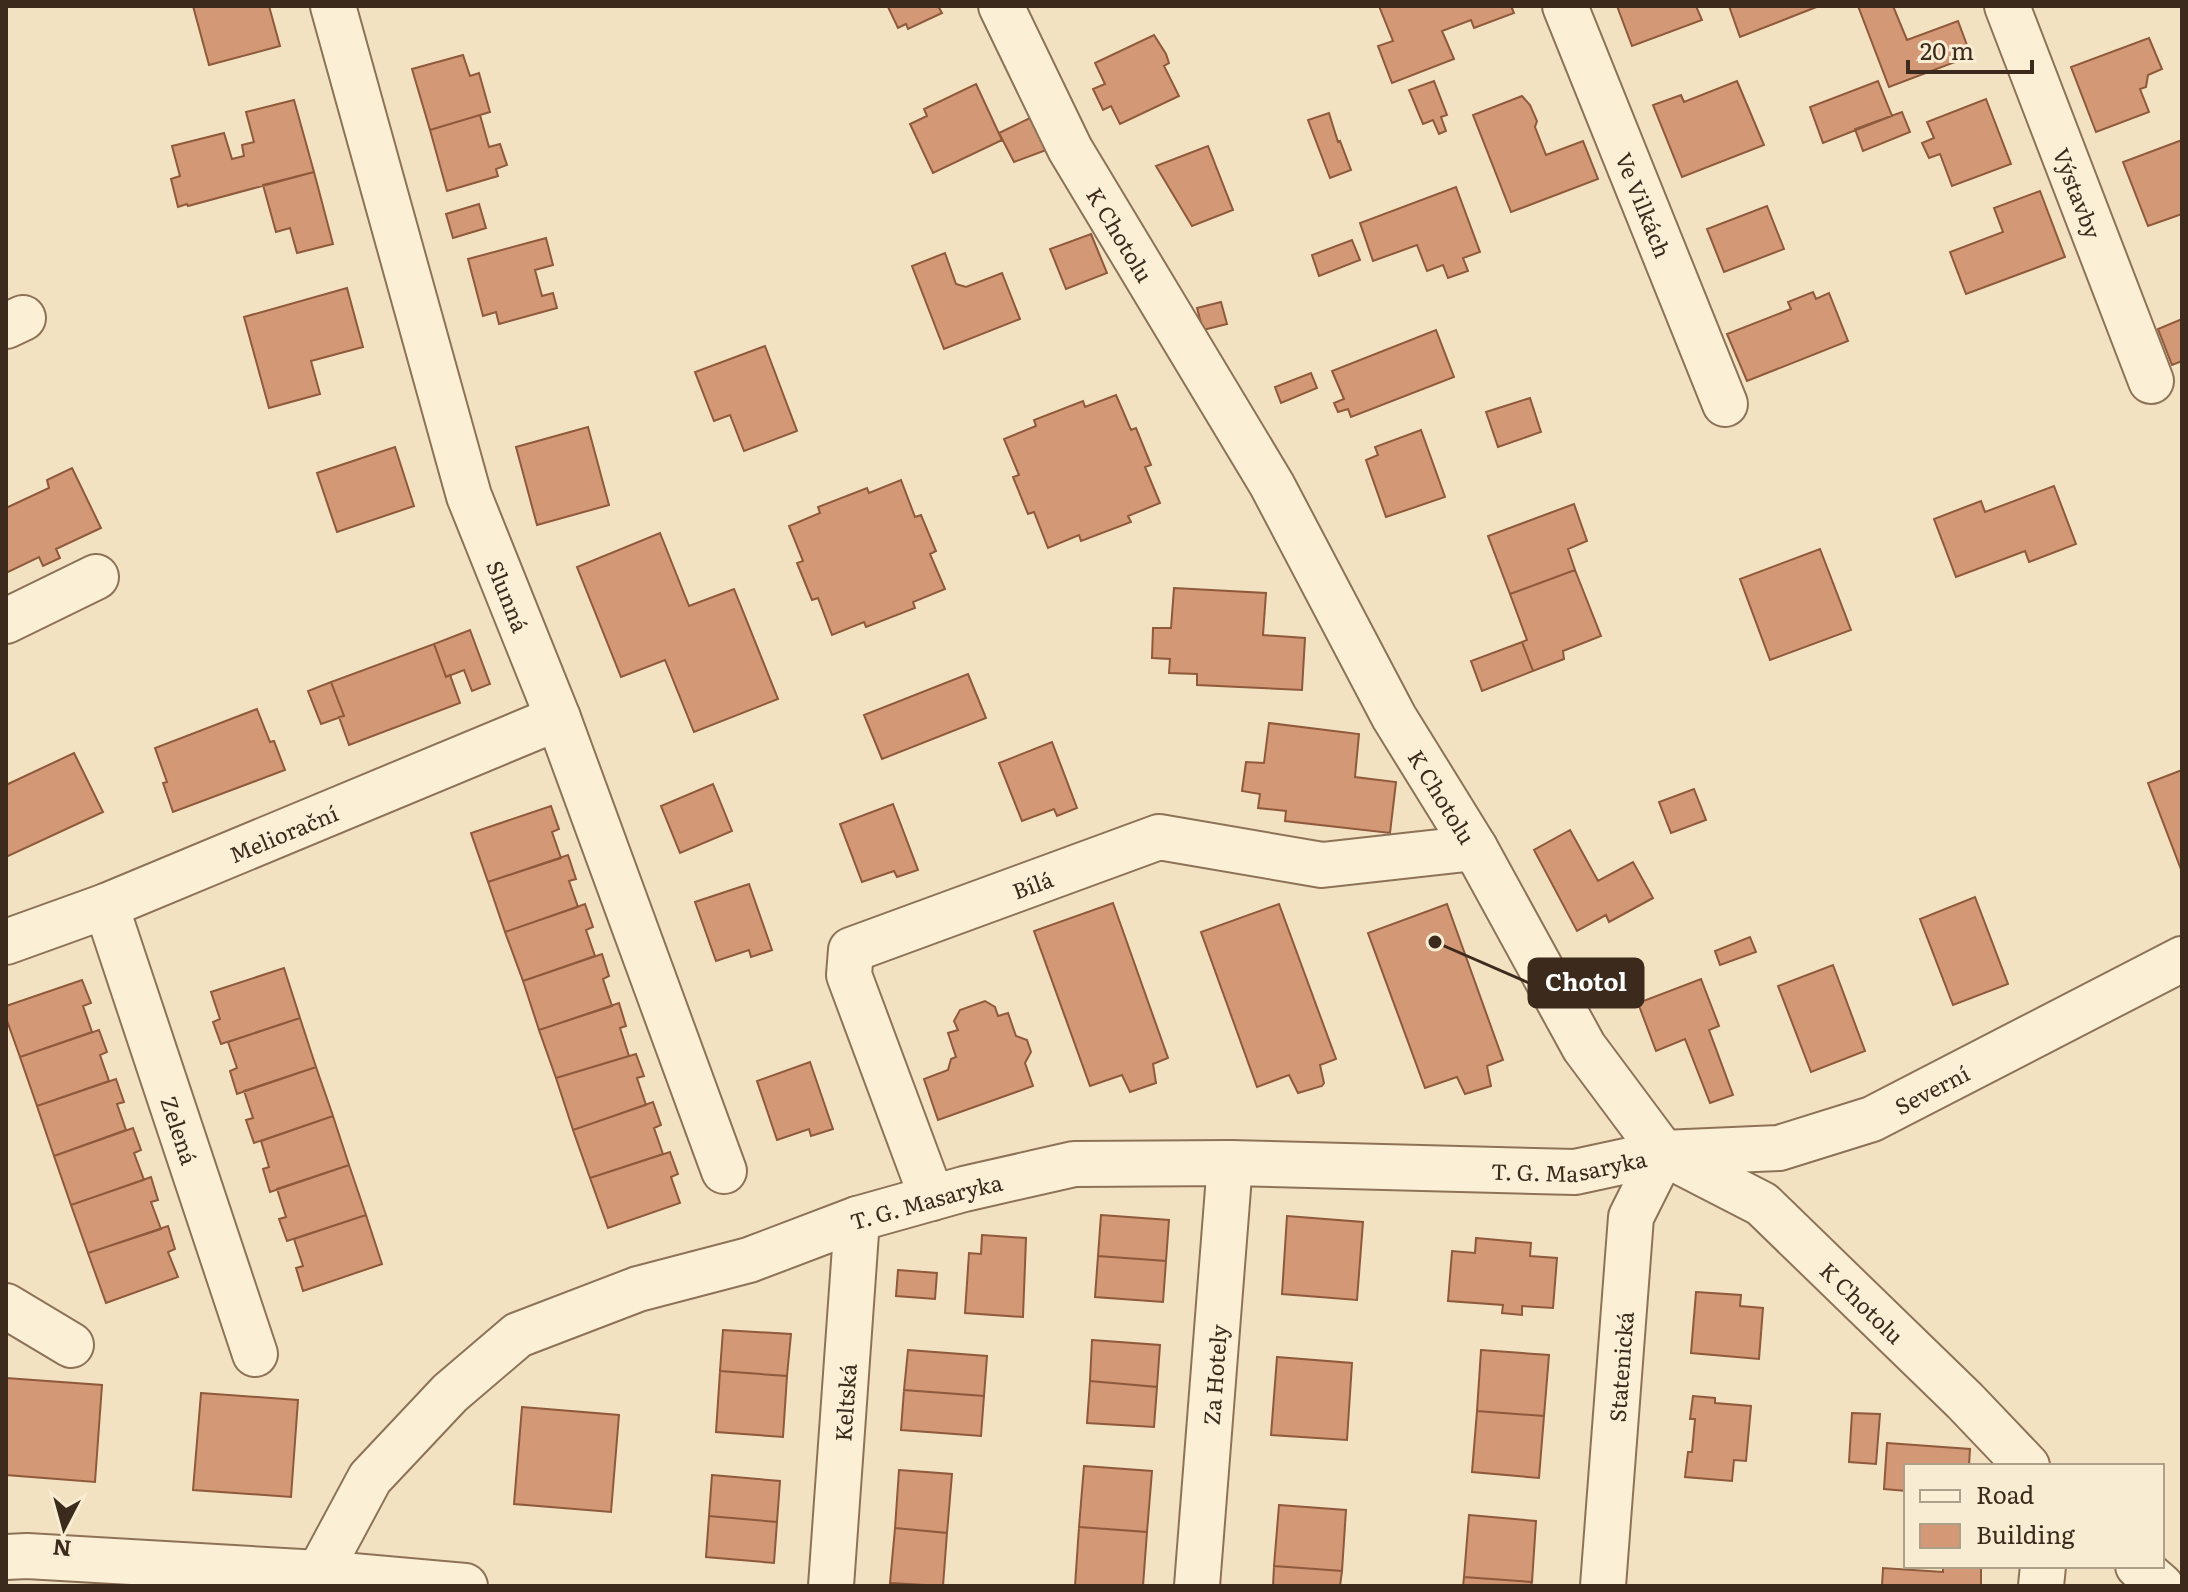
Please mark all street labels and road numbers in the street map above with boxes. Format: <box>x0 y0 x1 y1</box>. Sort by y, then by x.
street label: Výstavby <box>2046 143 2111 243</box>
street label: Ve Vilkách <box>1609 147 1681 262</box>
street label: K Chotolu <box>1080 180 1162 288</box>
street label: Slunná <box>480 555 538 637</box>
street label: K Chotolu <box>1401 743 1485 850</box>
street label: Meliorační <box>224 795 343 870</box>
street label: Bílá <box>1007 861 1057 906</box>
street label: Severní <box>1888 1055 1975 1121</box>
street label: Zelená <box>154 1091 207 1169</box>
street label: T. G. Masaryka <box>1491 1141 1650 1189</box>
street label: T. G. Masaryka <box>846 1164 1005 1237</box>
street label: K Chotolu <box>1814 1253 1912 1351</box>
street label: Statenická <box>1599 1310 1640 1423</box>
street label: Za Hotely <box>1193 1323 1234 1426</box>
street label: Keltská <box>825 1362 863 1443</box>

